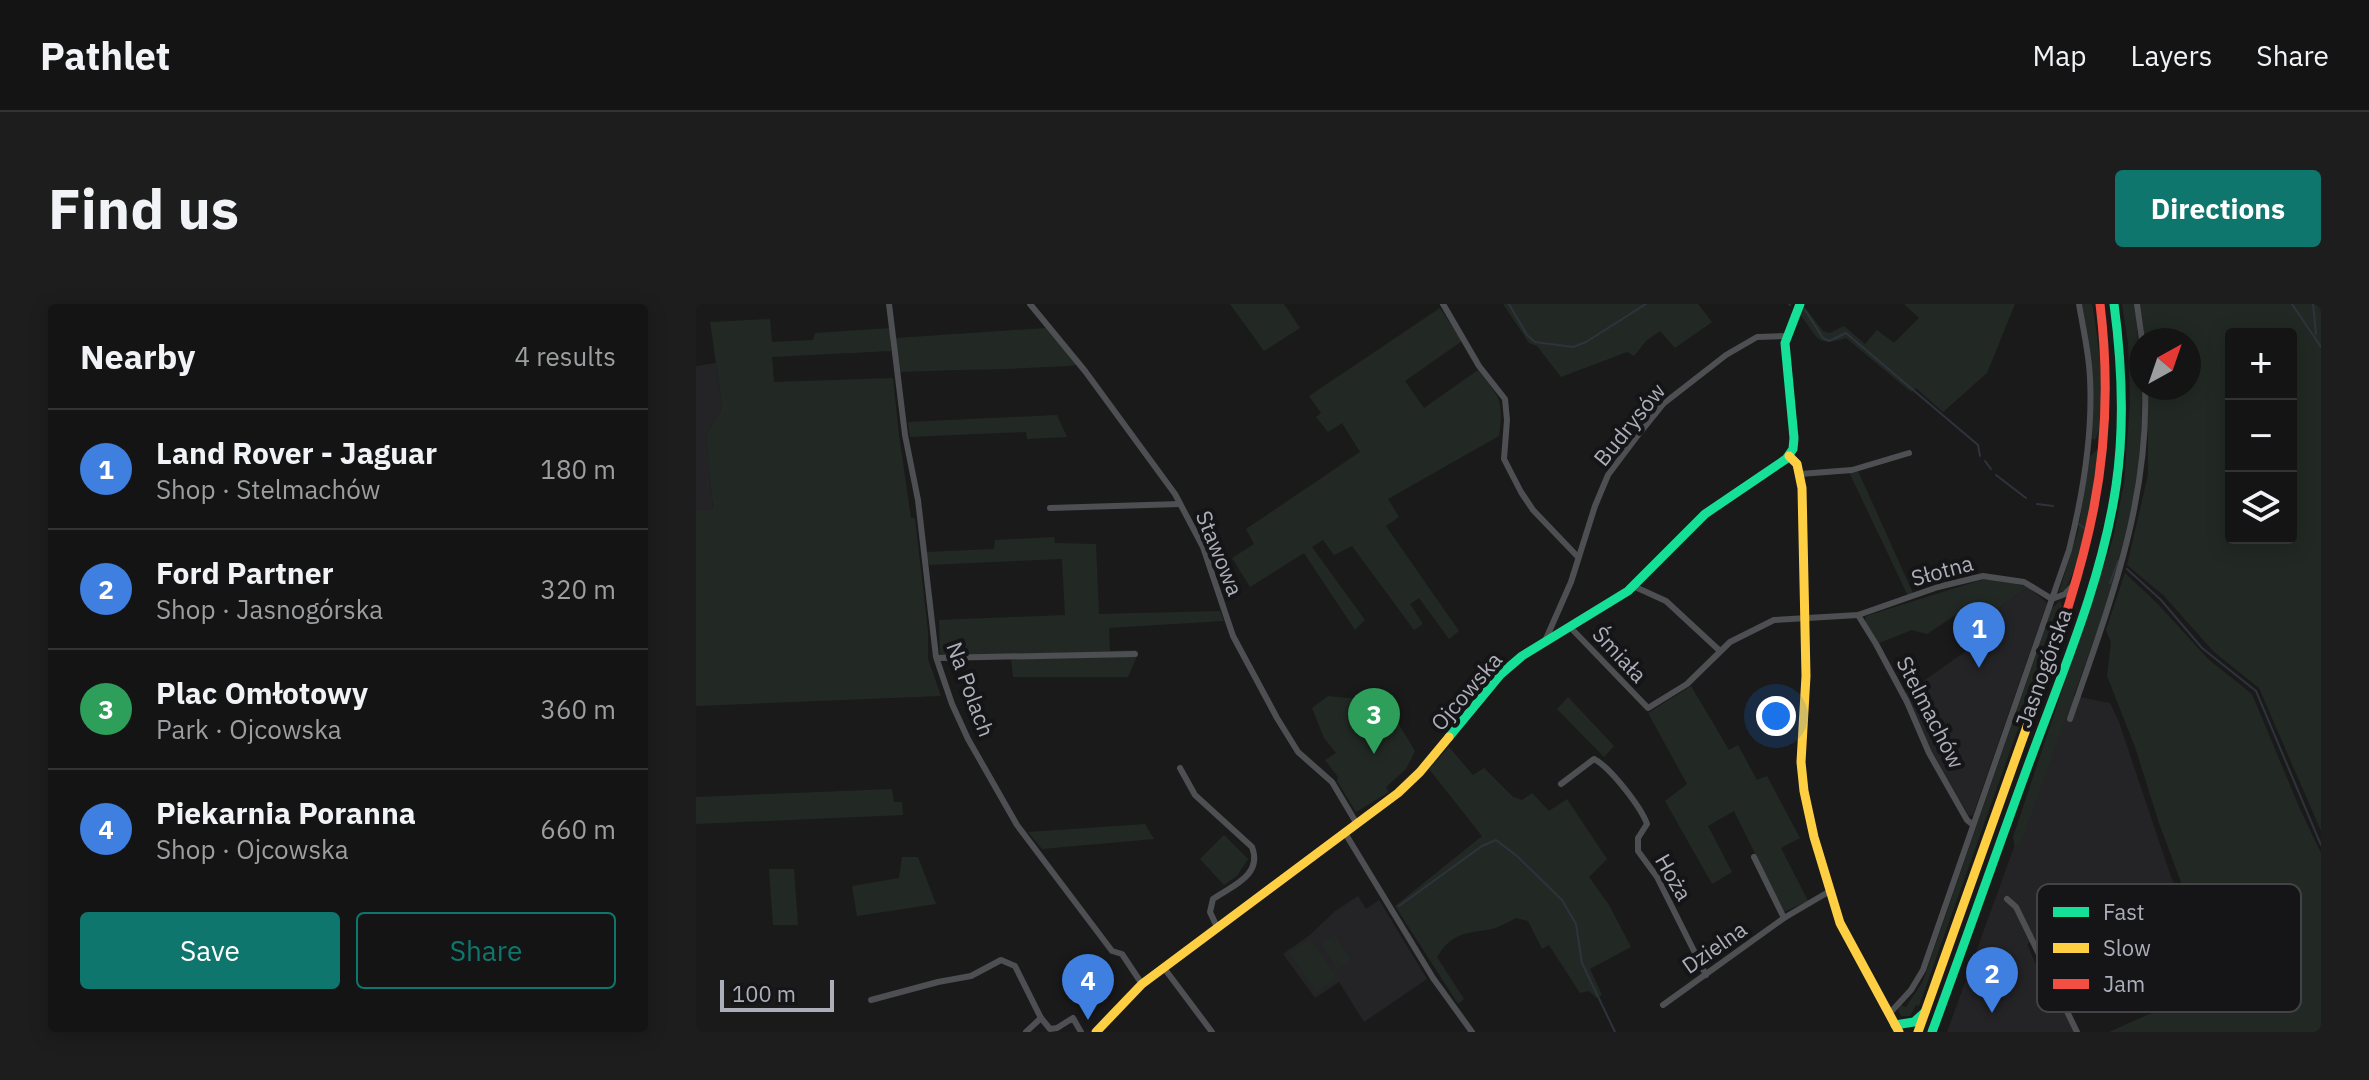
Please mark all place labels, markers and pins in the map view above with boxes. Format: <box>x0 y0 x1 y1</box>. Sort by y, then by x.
pin: 1 <box>1953 602 2005 668</box>
pin: 3 <box>1348 688 1400 754</box>
pin: 2 <box>1966 947 2018 1013</box>
pin: 4 <box>1062 954 1114 1020</box>

